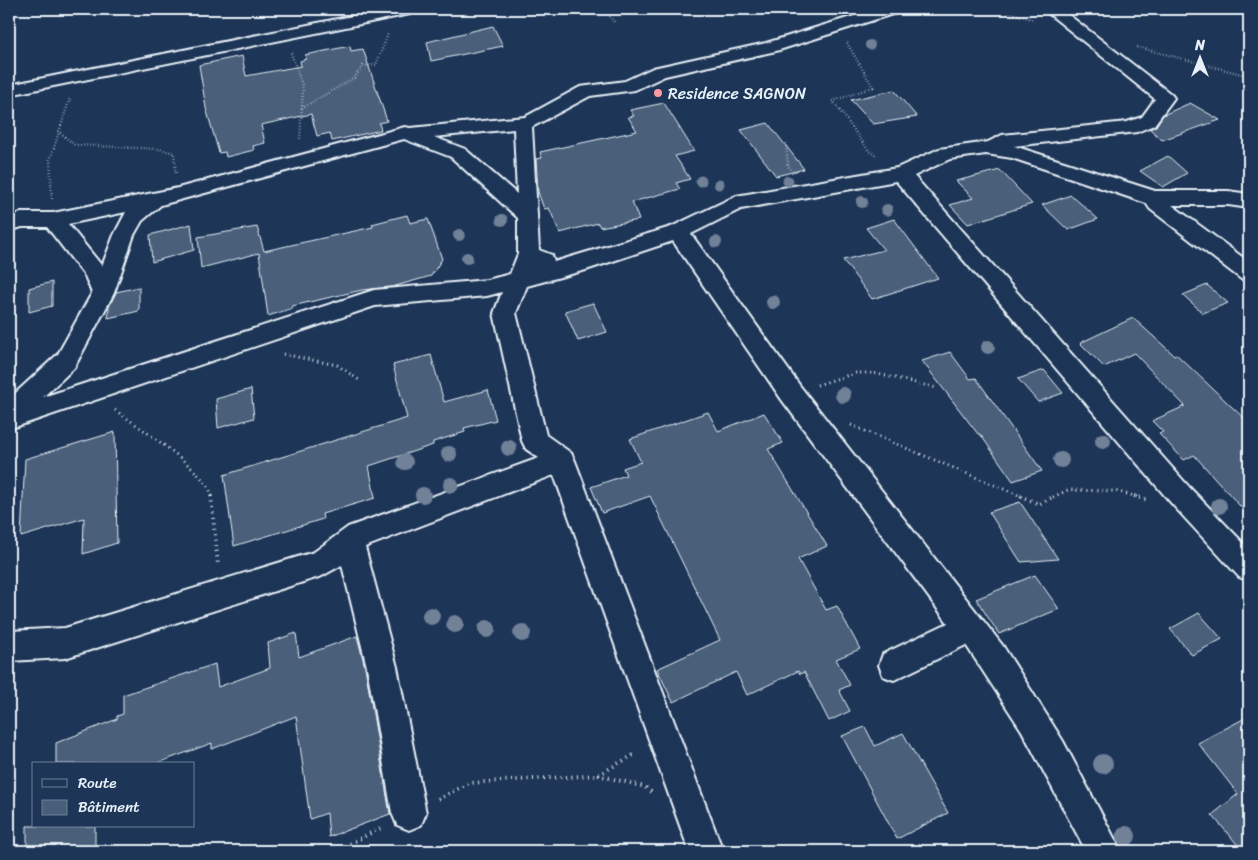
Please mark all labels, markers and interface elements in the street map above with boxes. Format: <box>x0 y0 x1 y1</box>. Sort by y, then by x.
north arrow <box>1176 32 1226 82</box>
text: N <box>1194 33 1205 58</box>
place label: Residence SAGNON <box>668 79 806 108</box>
marker: Residence SAGNON <box>652 87 664 99</box>
legend <box>32 762 195 828</box>
text: Route <box>78 770 117 796</box>
text: Bâtiment <box>78 794 140 820</box>

